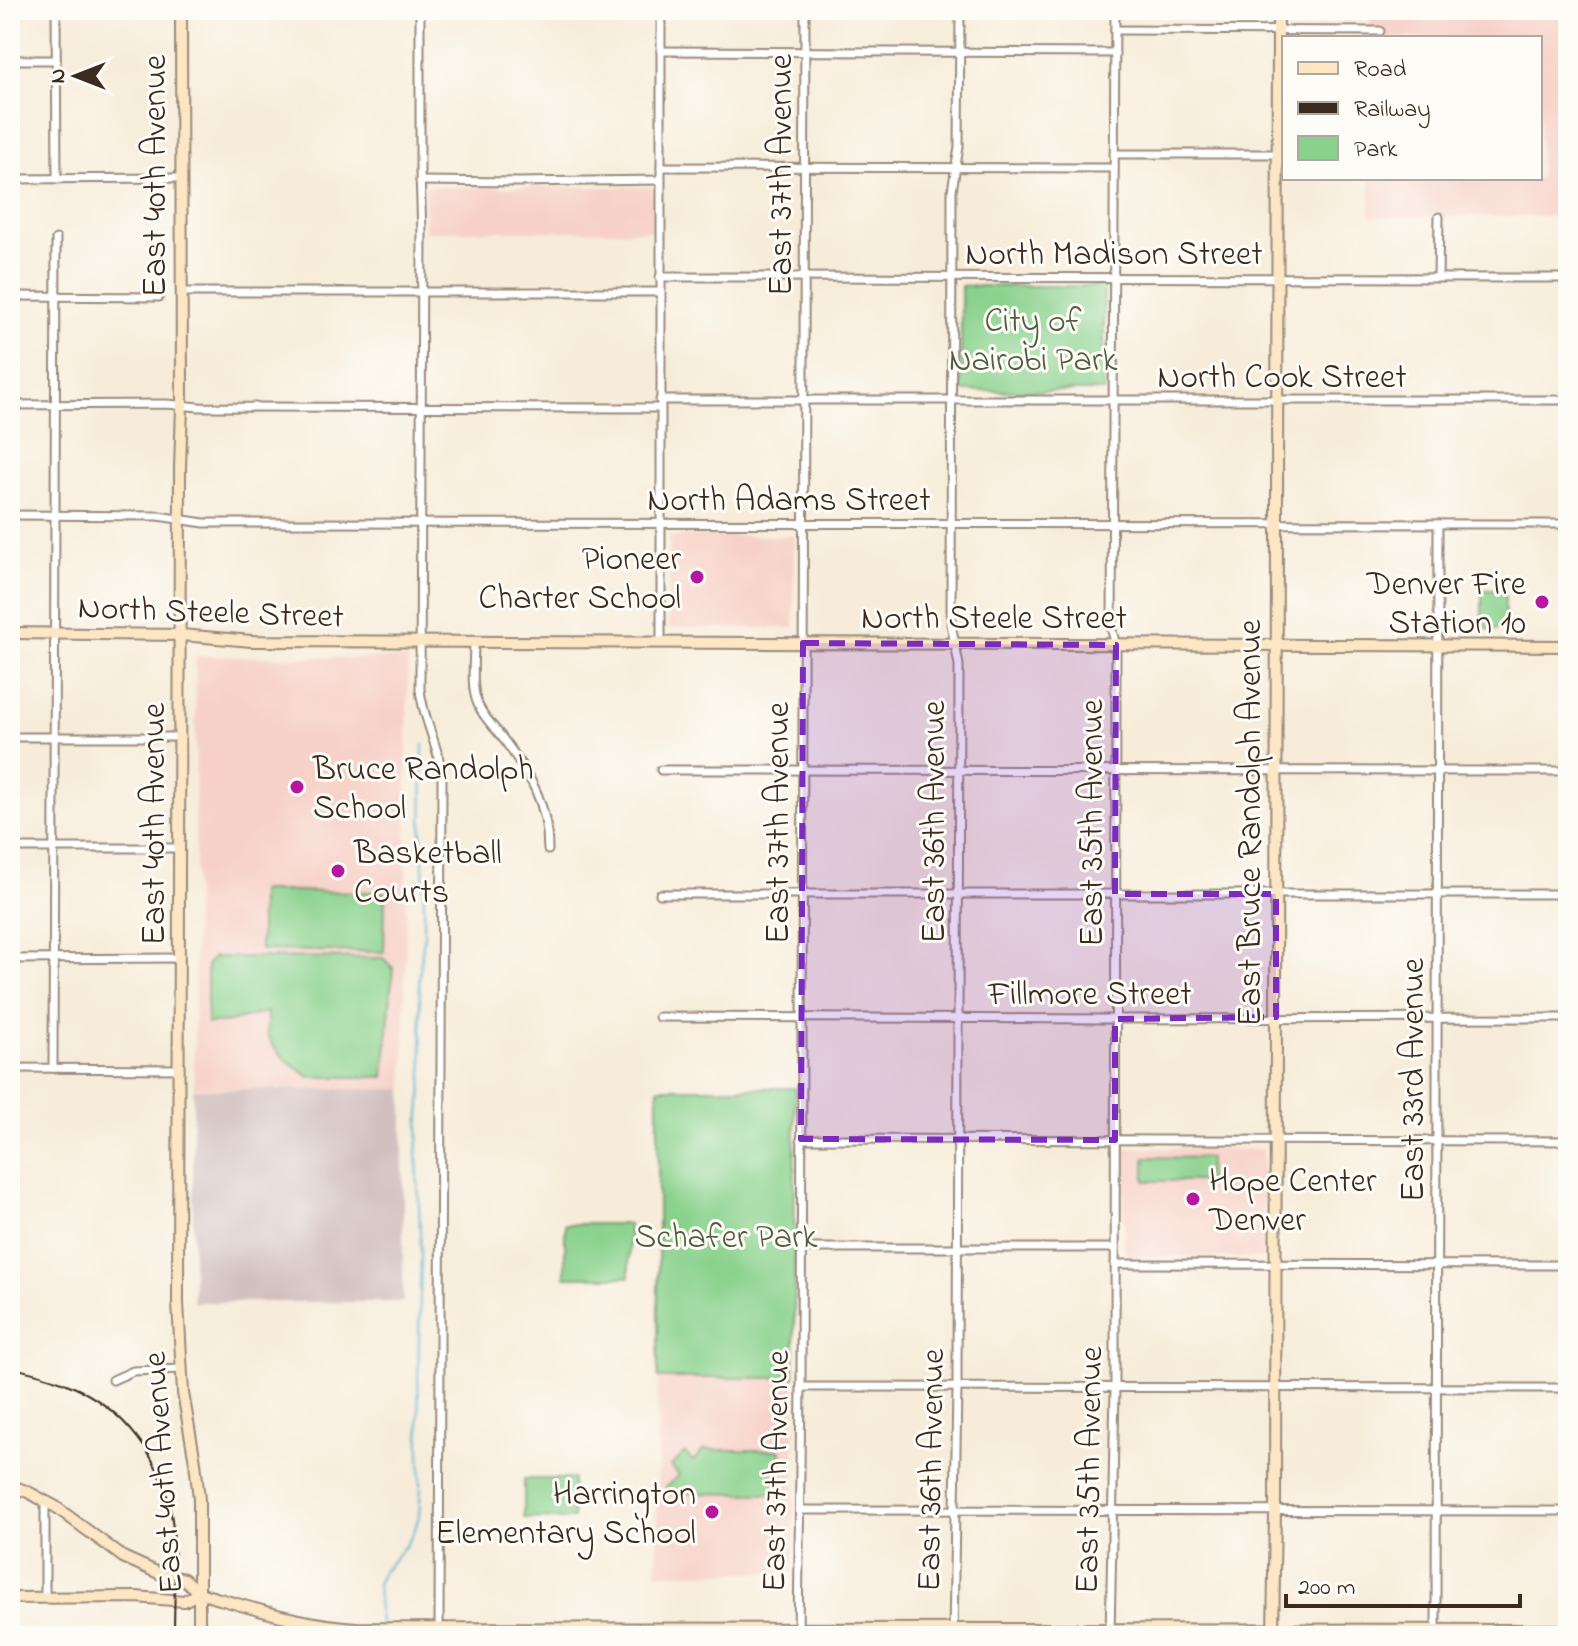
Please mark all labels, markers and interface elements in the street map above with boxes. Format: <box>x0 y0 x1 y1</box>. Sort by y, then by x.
north arrow <box>36 36 116 116</box>
legend <box>1282 36 1542 180</box>
street label: East 37th Avenue <box>758 53 808 296</box>
text: Road <box>1354 53 1407 88</box>
street label: East 40th Avenue <box>132 54 182 297</box>
text: N <box>43 69 75 83</box>
text: Railway <box>1354 93 1431 129</box>
text: Park <box>1354 133 1398 168</box>
street label: North Madison Street <box>965 231 1263 281</box>
park label: City of Nairobi Park <box>949 298 1117 387</box>
street label: North Cook Street <box>1157 354 1407 404</box>
street label: North Adams Street <box>647 477 931 527</box>
place label: Pioneer Charter School <box>478 536 681 625</box>
place label: Denver Fire Station 10 <box>1366 561 1527 650</box>
marker: Pioneer Charter School <box>688 568 706 586</box>
street label: North Steele Street <box>77 584 345 644</box>
marker: Denver Fire Station 10 <box>1533 593 1551 611</box>
street label: North Steele Street <box>861 595 1127 645</box>
street label: East Bruce Randolph Avenue <box>1227 619 1277 1026</box>
street label: East 35th Avenue <box>1069 699 1119 947</box>
street label: East 36th Avenue <box>911 700 961 943</box>
street label: East 37th Avenue <box>755 701 805 944</box>
street label: East 40th Avenue <box>131 702 181 945</box>
place label: Bruce Randolph School <box>312 746 534 835</box>
marker: Bruce Randolph School <box>288 778 306 796</box>
place label: Basketball Courts <box>353 830 502 919</box>
marker: Basketball Courts <box>329 862 347 880</box>
street label: East 33rd Avenue <box>1390 957 1440 1202</box>
street label: Fillmore Street <box>987 971 1192 1021</box>
place label: Hope Center Denver <box>1208 1158 1377 1247</box>
marker: Hope Center Denver <box>1184 1190 1202 1208</box>
park label: Schafer Park <box>635 1214 818 1264</box>
street label: East 35th Avenue <box>1064 1345 1118 1594</box>
street label: East 36th Avenue <box>906 1347 960 1592</box>
street label: East 40th Avenue <box>132 1349 198 1595</box>
street label: East 37th Avenue <box>751 1349 805 1592</box>
place label: Harrington Elementary School <box>435 1471 696 1560</box>
marker: Harrington Elementary School <box>703 1503 721 1521</box>
scale bar <box>1286 1558 1520 1608</box>
text: 200 m <box>1298 1571 1355 1606</box>

